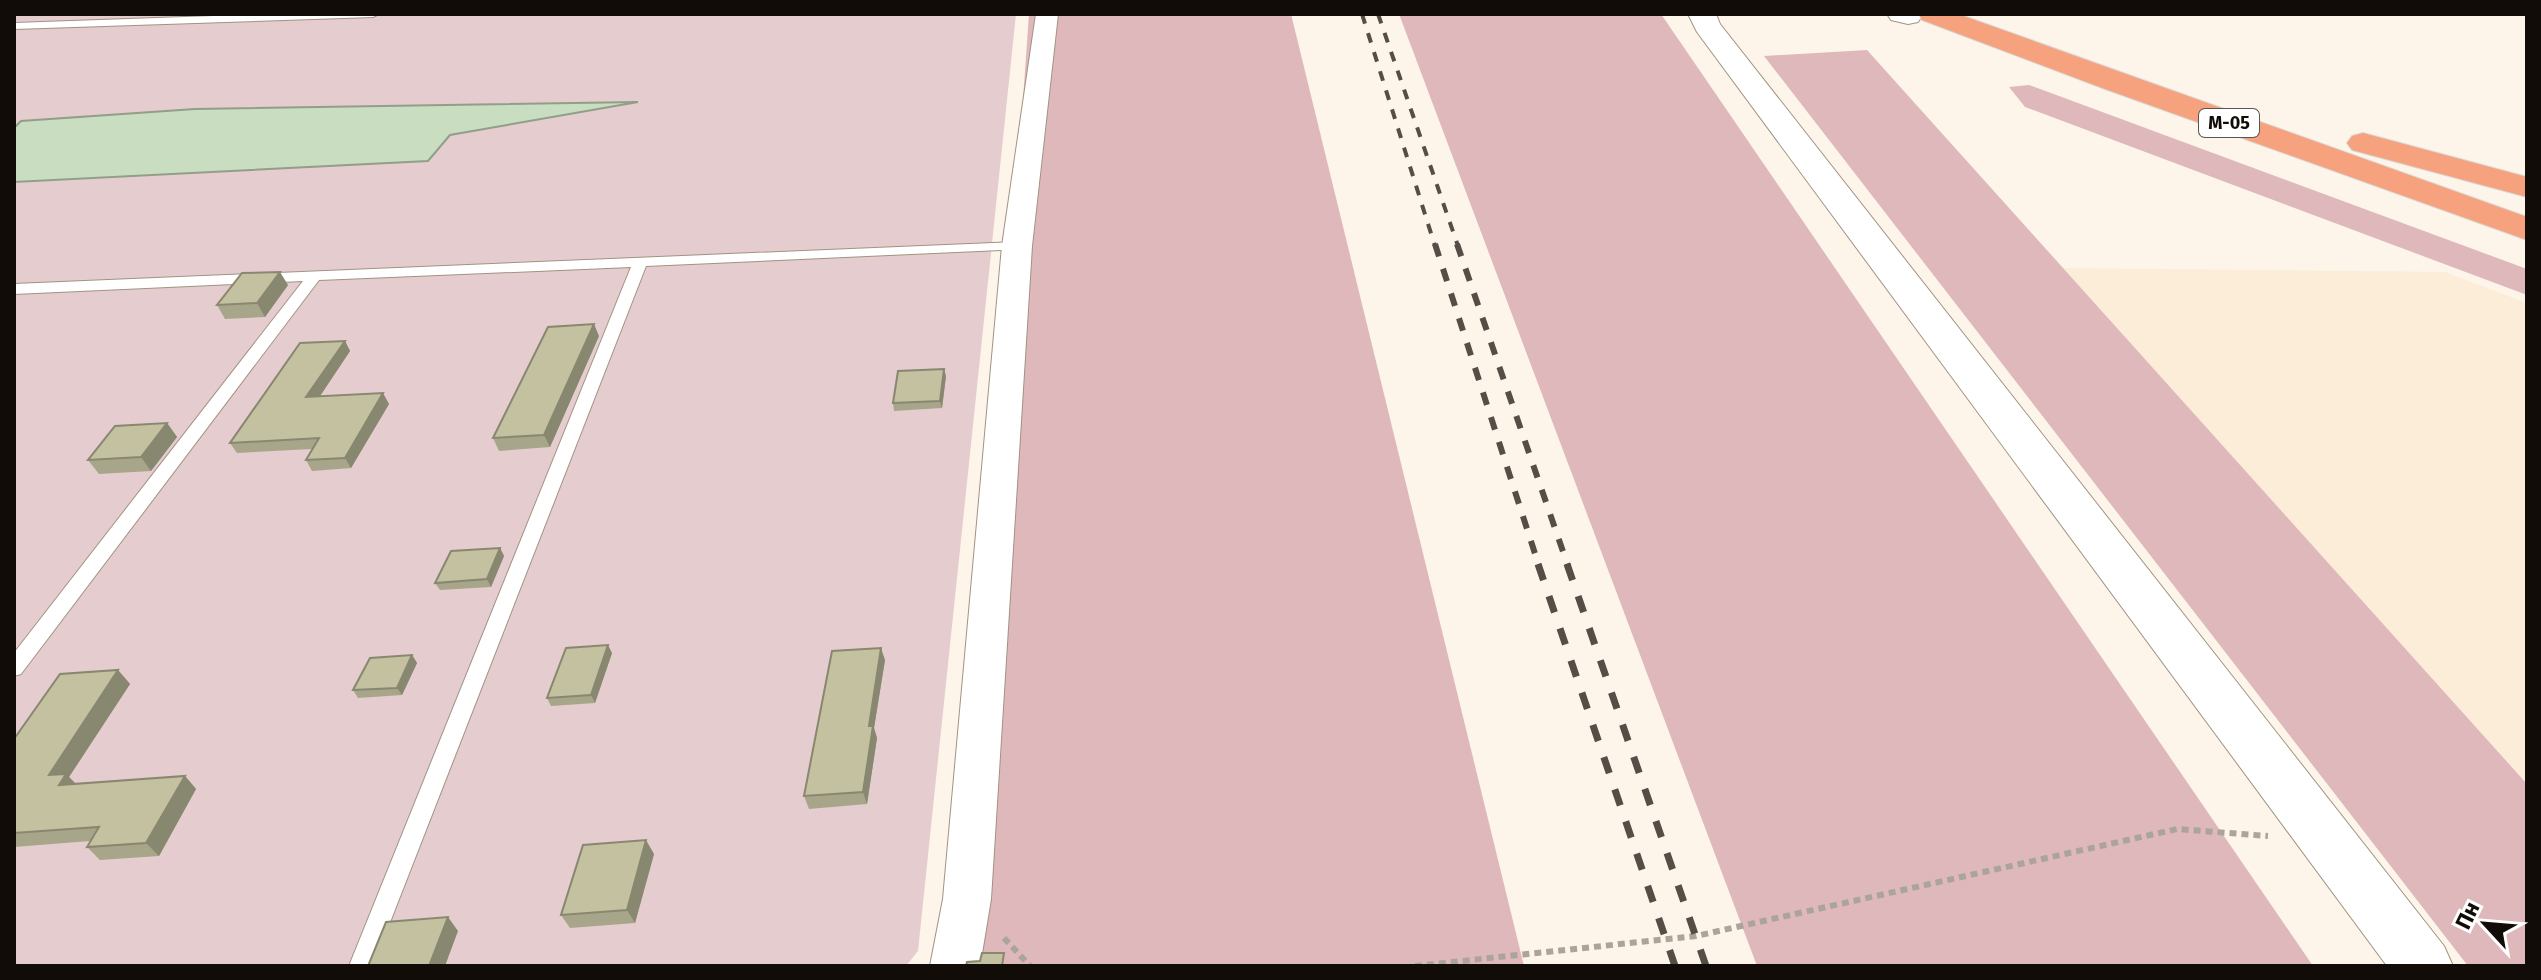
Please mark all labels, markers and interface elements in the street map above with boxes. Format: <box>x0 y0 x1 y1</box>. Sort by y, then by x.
road number: М-05 <box>2199 109 2259 137</box>
north arrow <box>2445 884 2525 964</box>
text: Пн <box>2449 897 2486 934</box>

